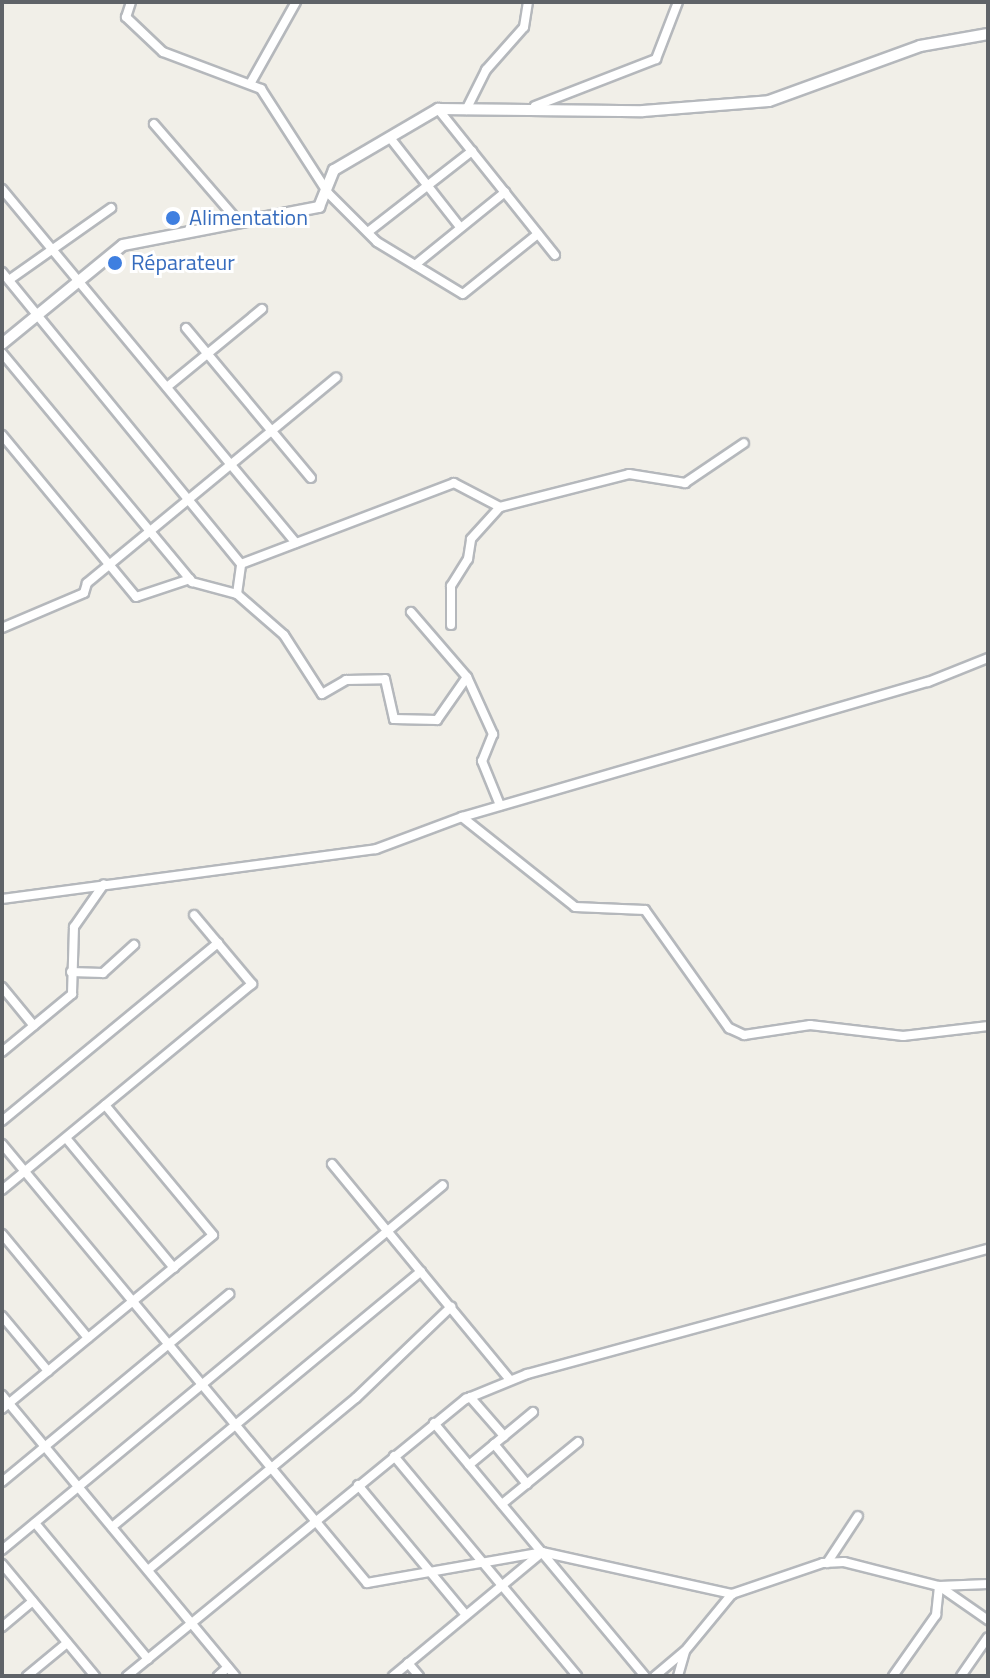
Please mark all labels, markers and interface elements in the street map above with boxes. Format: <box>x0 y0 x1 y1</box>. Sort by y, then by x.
place label: Alimentation <box>189 205 308 231</box>
marker: Alimentation <box>164 209 182 227</box>
place label: Réparateur <box>131 250 235 276</box>
marker: Réparateur <box>106 254 124 272</box>

